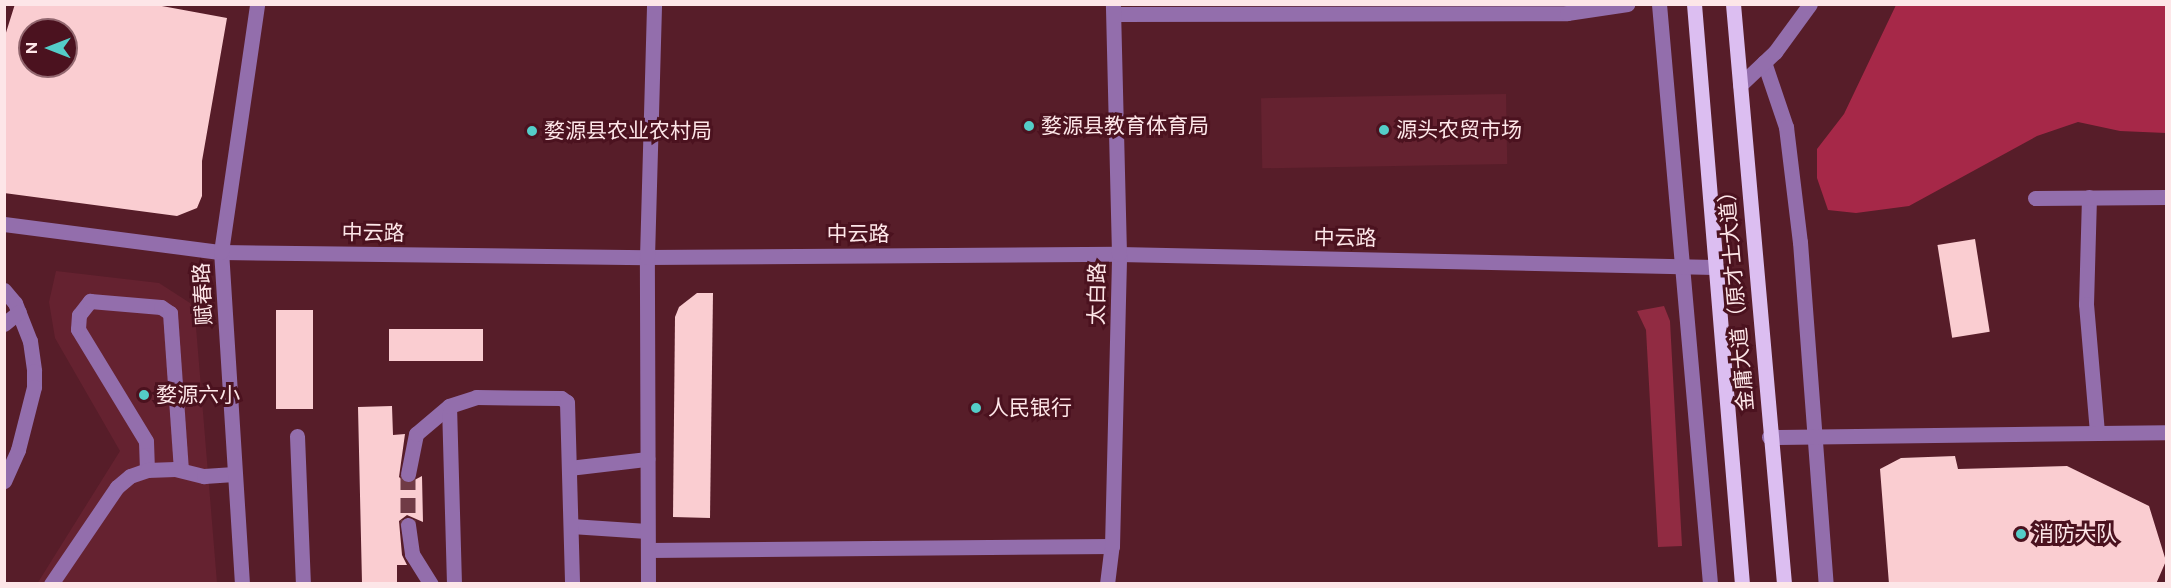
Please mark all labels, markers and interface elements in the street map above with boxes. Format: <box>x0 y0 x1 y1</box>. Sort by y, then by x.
north arrow <box>18 18 78 78</box>
text: N <box>22 42 41 54</box>
place label: 婺源县教育体育局 <box>1041 113 1209 139</box>
place label: 源头农贸市场 <box>1396 117 1522 143</box>
place label: 婺源县农业农村局 <box>544 118 712 144</box>
marker: 婺源县教育体育局 <box>1022 119 1036 133</box>
marker: 源头农贸市场 <box>1377 123 1391 137</box>
marker: 婺源县农业农村局 <box>525 124 539 138</box>
street label: 金庸大道（原才士大道） <box>1713 180 1759 412</box>
street label: 中云路 <box>341 220 405 246</box>
street label: 中云路 <box>827 221 889 247</box>
street label: 中云路 <box>1313 225 1377 251</box>
street label: 赋春路 <box>189 262 217 326</box>
street label: 太白路 <box>1084 262 1110 326</box>
place label: 婺源六小 <box>156 382 240 408</box>
marker: 婺源六小 <box>137 388 151 402</box>
place label: 人民银行 <box>988 395 1072 421</box>
marker: 人民银行 <box>969 401 983 415</box>
place label: 消防大队 <box>2033 521 2117 547</box>
marker: 消防大队 <box>2014 527 2028 541</box>

